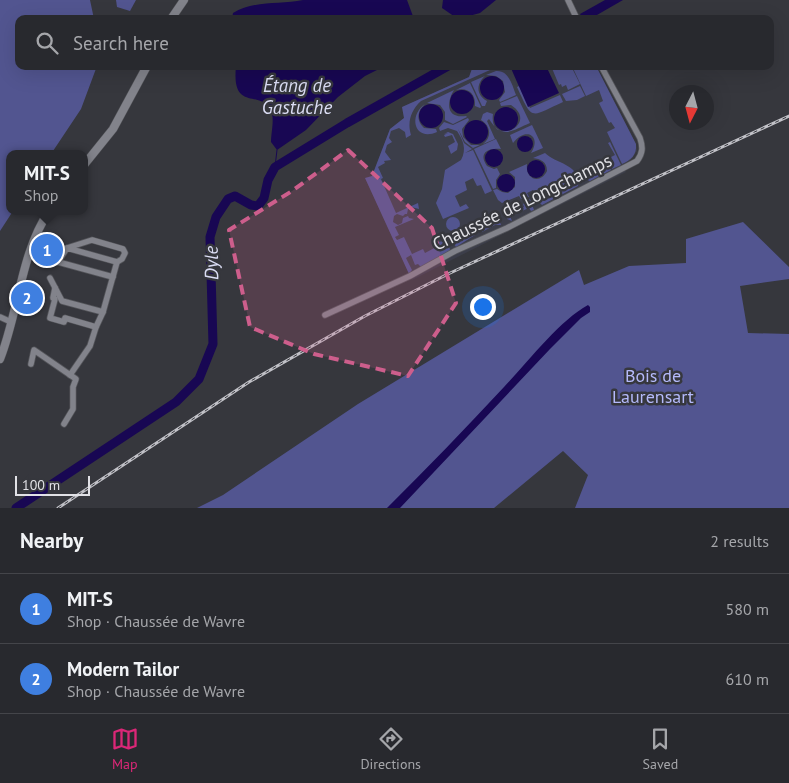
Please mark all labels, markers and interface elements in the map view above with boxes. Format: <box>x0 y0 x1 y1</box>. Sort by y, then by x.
search box <box>15 15 774 70</box>
icon: search <box>33 29 61 57</box>
text: Search here <box>73 31 169 55</box>
water label: Étang de Gastuche <box>262 73 332 119</box>
north arrow <box>669 85 714 130</box>
street label: Chaussée de Longchamps <box>429 149 615 255</box>
popup <box>6 150 88 215</box>
text: MIT-S <box>24 161 70 185</box>
text: Shop <box>24 185 59 205</box>
pin: 1 <box>31 231 63 269</box>
water label: Dyle <box>199 246 223 280</box>
pin: 2 <box>11 279 43 317</box>
your location <box>470 294 496 320</box>
park label: Bois de Laurensart <box>612 364 694 408</box>
scale bar <box>15 473 90 496</box>
text: 100 m <box>22 476 60 494</box>
text: Nearby <box>20 527 83 554</box>
text: 2 results <box>710 531 769 551</box>
text: MIT-S <box>67 587 113 611</box>
text: 1 <box>31 599 41 619</box>
text: 580 m <box>726 599 769 619</box>
text: Shop · Chaussée de Wavre <box>67 611 245 631</box>
text: Modern Tailor <box>67 657 179 681</box>
text: 2 <box>31 669 41 689</box>
text: 610 m <box>726 669 769 689</box>
text: Shop · Chaussée de Wavre <box>67 681 245 701</box>
tab: Map <box>111 725 139 773</box>
tab: Directions <box>360 725 421 773</box>
tab: Saved <box>643 725 678 773</box>

